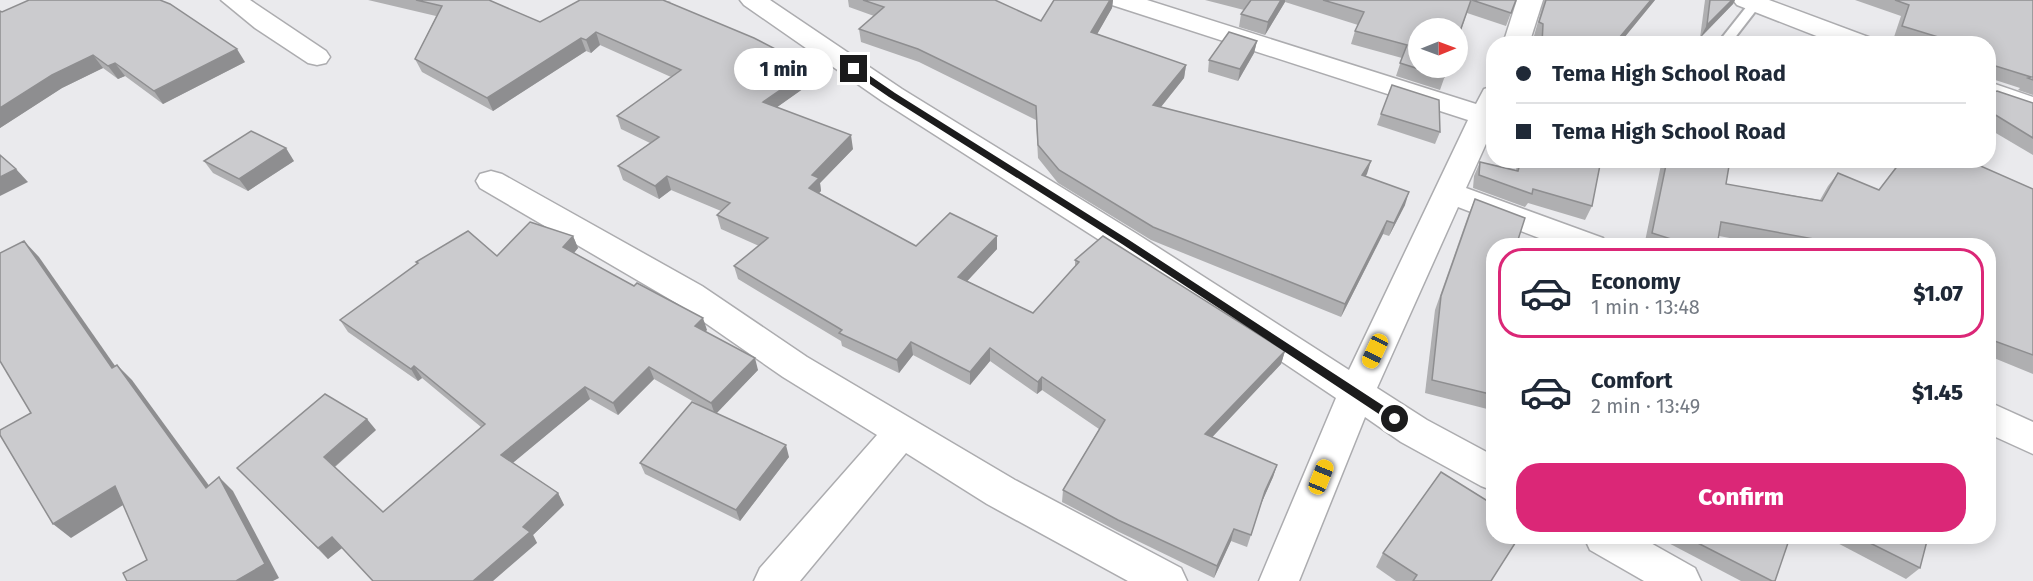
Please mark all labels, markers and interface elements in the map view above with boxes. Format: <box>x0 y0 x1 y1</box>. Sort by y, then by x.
north arrow <box>1408 18 1468 78</box>
map controls <box>1408 18 1468 78</box>
callout: 1 min <box>734 48 833 90</box>
route end <box>840 55 867 82</box>
text: 1 min <box>760 57 807 81</box>
text: Tema High School Road <box>1552 60 1786 87</box>
text: Tema High School Road <box>1552 118 1786 145</box>
icon: car <box>1519 266 1573 320</box>
text: Economy <box>1591 268 1680 295</box>
text: $1.07 <box>1913 280 1963 307</box>
text: 1 min · 13:48 <box>1591 295 1700 319</box>
car <box>1359 331 1391 371</box>
icon: car <box>1519 365 1573 419</box>
text: Comfort <box>1591 367 1672 394</box>
text: $1.45 <box>1912 379 1963 406</box>
text: 2 min · 13:49 <box>1591 394 1700 418</box>
route start <box>1381 405 1408 432</box>
car <box>1306 457 1336 497</box>
button: Confirm <box>1516 463 1966 532</box>

